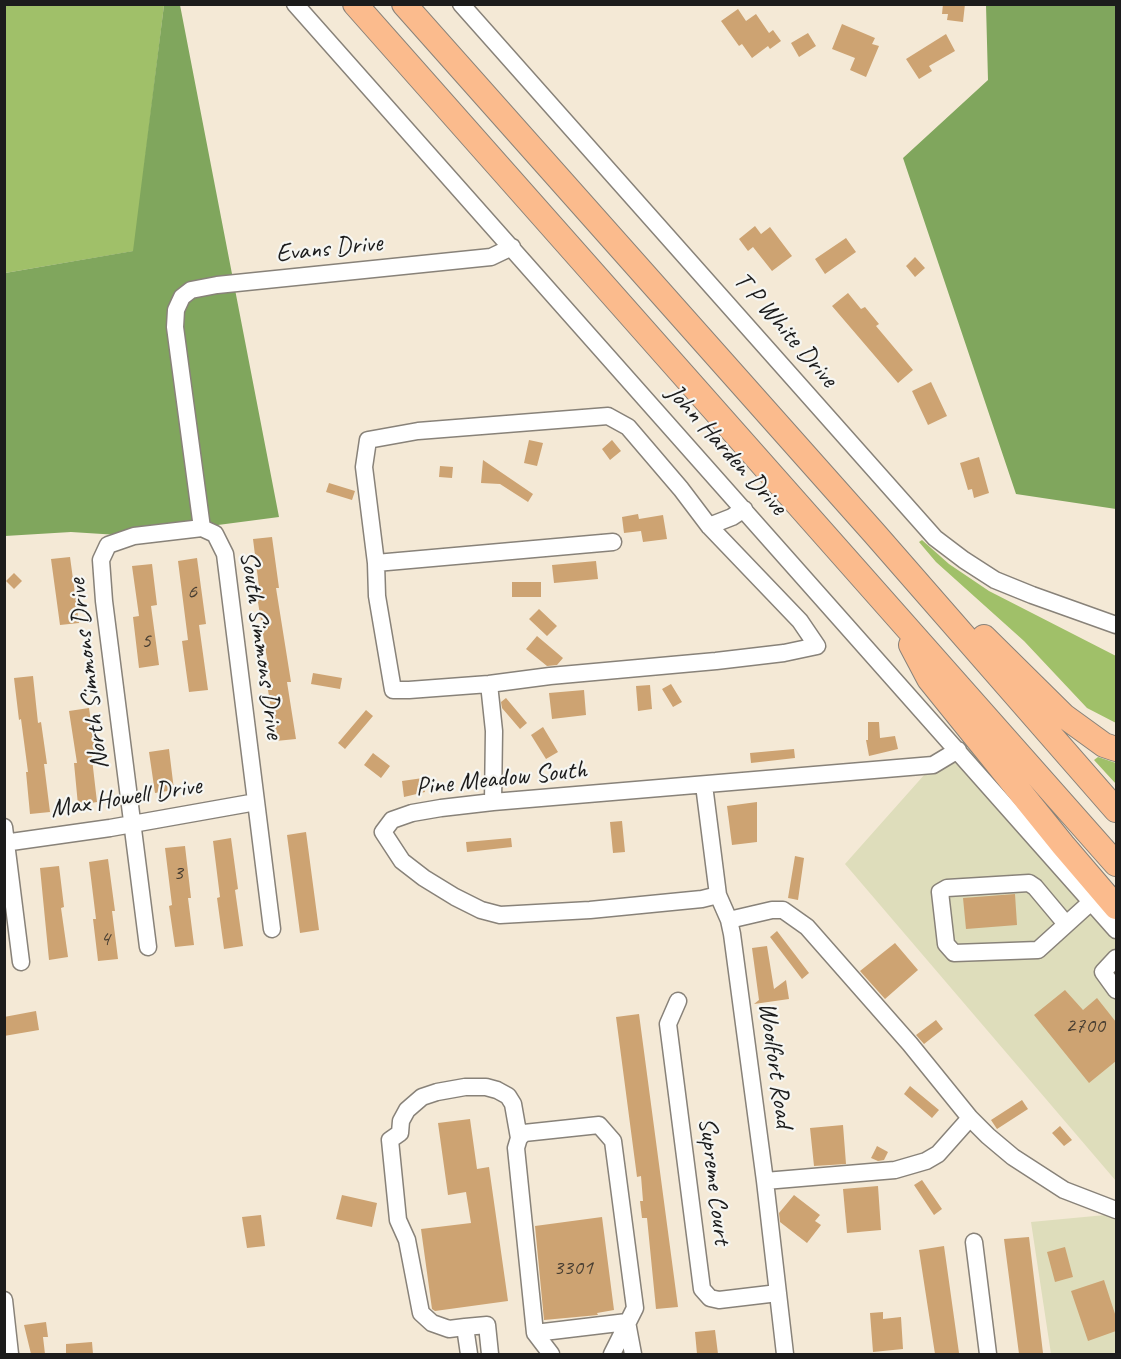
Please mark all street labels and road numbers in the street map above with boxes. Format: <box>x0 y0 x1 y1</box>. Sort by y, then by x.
street label: Evans Drive <box>274 228 384 270</box>
street label: T P White Drive <box>726 266 844 394</box>
street label: John Harden Drive <box>659 378 793 522</box>
street label: South Simmons Drive <box>232 549 290 741</box>
street label: North Simmons Drive <box>62 577 116 771</box>
street label: Pine Meadow South <box>414 754 588 804</box>
street label: Max Howell Drive <box>48 771 204 825</box>
street label: Woolfort Road <box>751 1000 799 1130</box>
street label: Supreme Court <box>691 1116 737 1246</box>

